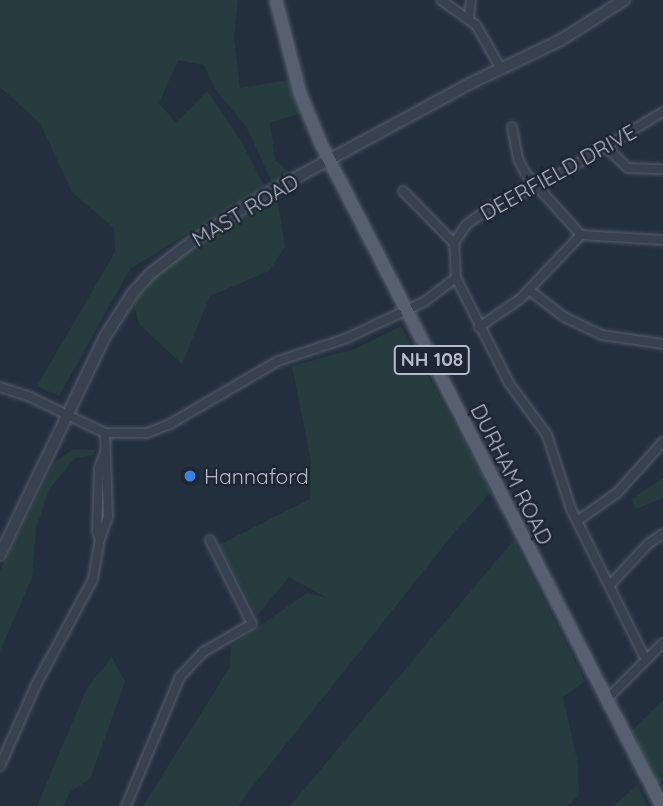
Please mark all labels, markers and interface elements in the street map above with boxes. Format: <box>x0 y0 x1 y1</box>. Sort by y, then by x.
street label: DEERFIELD DRIVE <box>476 119 640 225</box>
street label: MAST ROAD <box>187 168 303 252</box>
road number: NH 108 <box>394 344 471 376</box>
street label: DURHAM ROAD <box>466 399 558 549</box>
place label: Hannaford <box>204 463 309 489</box>
marker: Hannaford <box>182 468 198 484</box>

